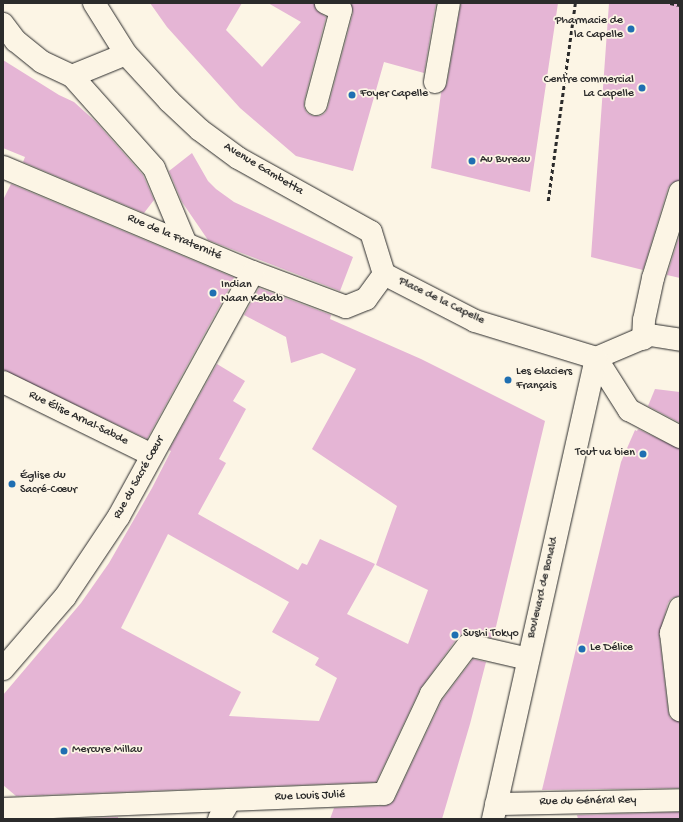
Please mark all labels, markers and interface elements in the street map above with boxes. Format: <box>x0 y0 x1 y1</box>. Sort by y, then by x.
place label: Pharmacie de la Capelle <box>555 15 623 43</box>
marker: Pharmacie de la Capelle <box>626 24 636 34</box>
place label: Centre commercial La Capelle <box>544 74 634 102</box>
marker: Centre commercial La Capelle <box>637 83 647 93</box>
place label: Foyer Capelle <box>360 88 428 102</box>
marker: Foyer Capelle <box>347 90 357 100</box>
street label: Avenue Gambetta <box>220 140 306 200</box>
place label: Au Bureau <box>480 154 530 168</box>
marker: Au Bureau <box>467 156 477 166</box>
street label: Rue de la Fraternité <box>125 212 223 264</box>
street label: Place de la Capelle <box>396 275 486 329</box>
place label: Indian Naan Kebab <box>221 279 283 307</box>
marker: Indian Naan Kebab <box>208 288 218 298</box>
place label: Les Glaciers Français <box>516 366 572 394</box>
marker: Les Glaciers Français <box>503 375 513 385</box>
street label: Rue Élise Arnal-Sabde <box>26 389 130 449</box>
street label: Rue du Sacré Cœur <box>111 434 169 522</box>
place label: Tout va bien <box>575 447 635 461</box>
marker: Tout va bien <box>638 449 648 459</box>
place label: Église du Sacré-Cœur <box>20 470 77 498</box>
marker: Église du Sacré-Cœur <box>7 479 17 489</box>
street label: Boulevard de Bonald <box>525 536 563 640</box>
place label: Sushi Tokyo <box>463 628 519 642</box>
marker: Sushi Tokyo <box>450 630 460 640</box>
place label: Le Délice <box>590 642 633 656</box>
marker: Le Délice <box>577 644 587 654</box>
place label: Mercure Millau <box>72 744 142 758</box>
marker: Mercure Millau <box>59 746 69 756</box>
street label: Rue Louis Julié <box>275 789 345 805</box>
street label: Rue du Général Rey <box>539 794 637 810</box>

